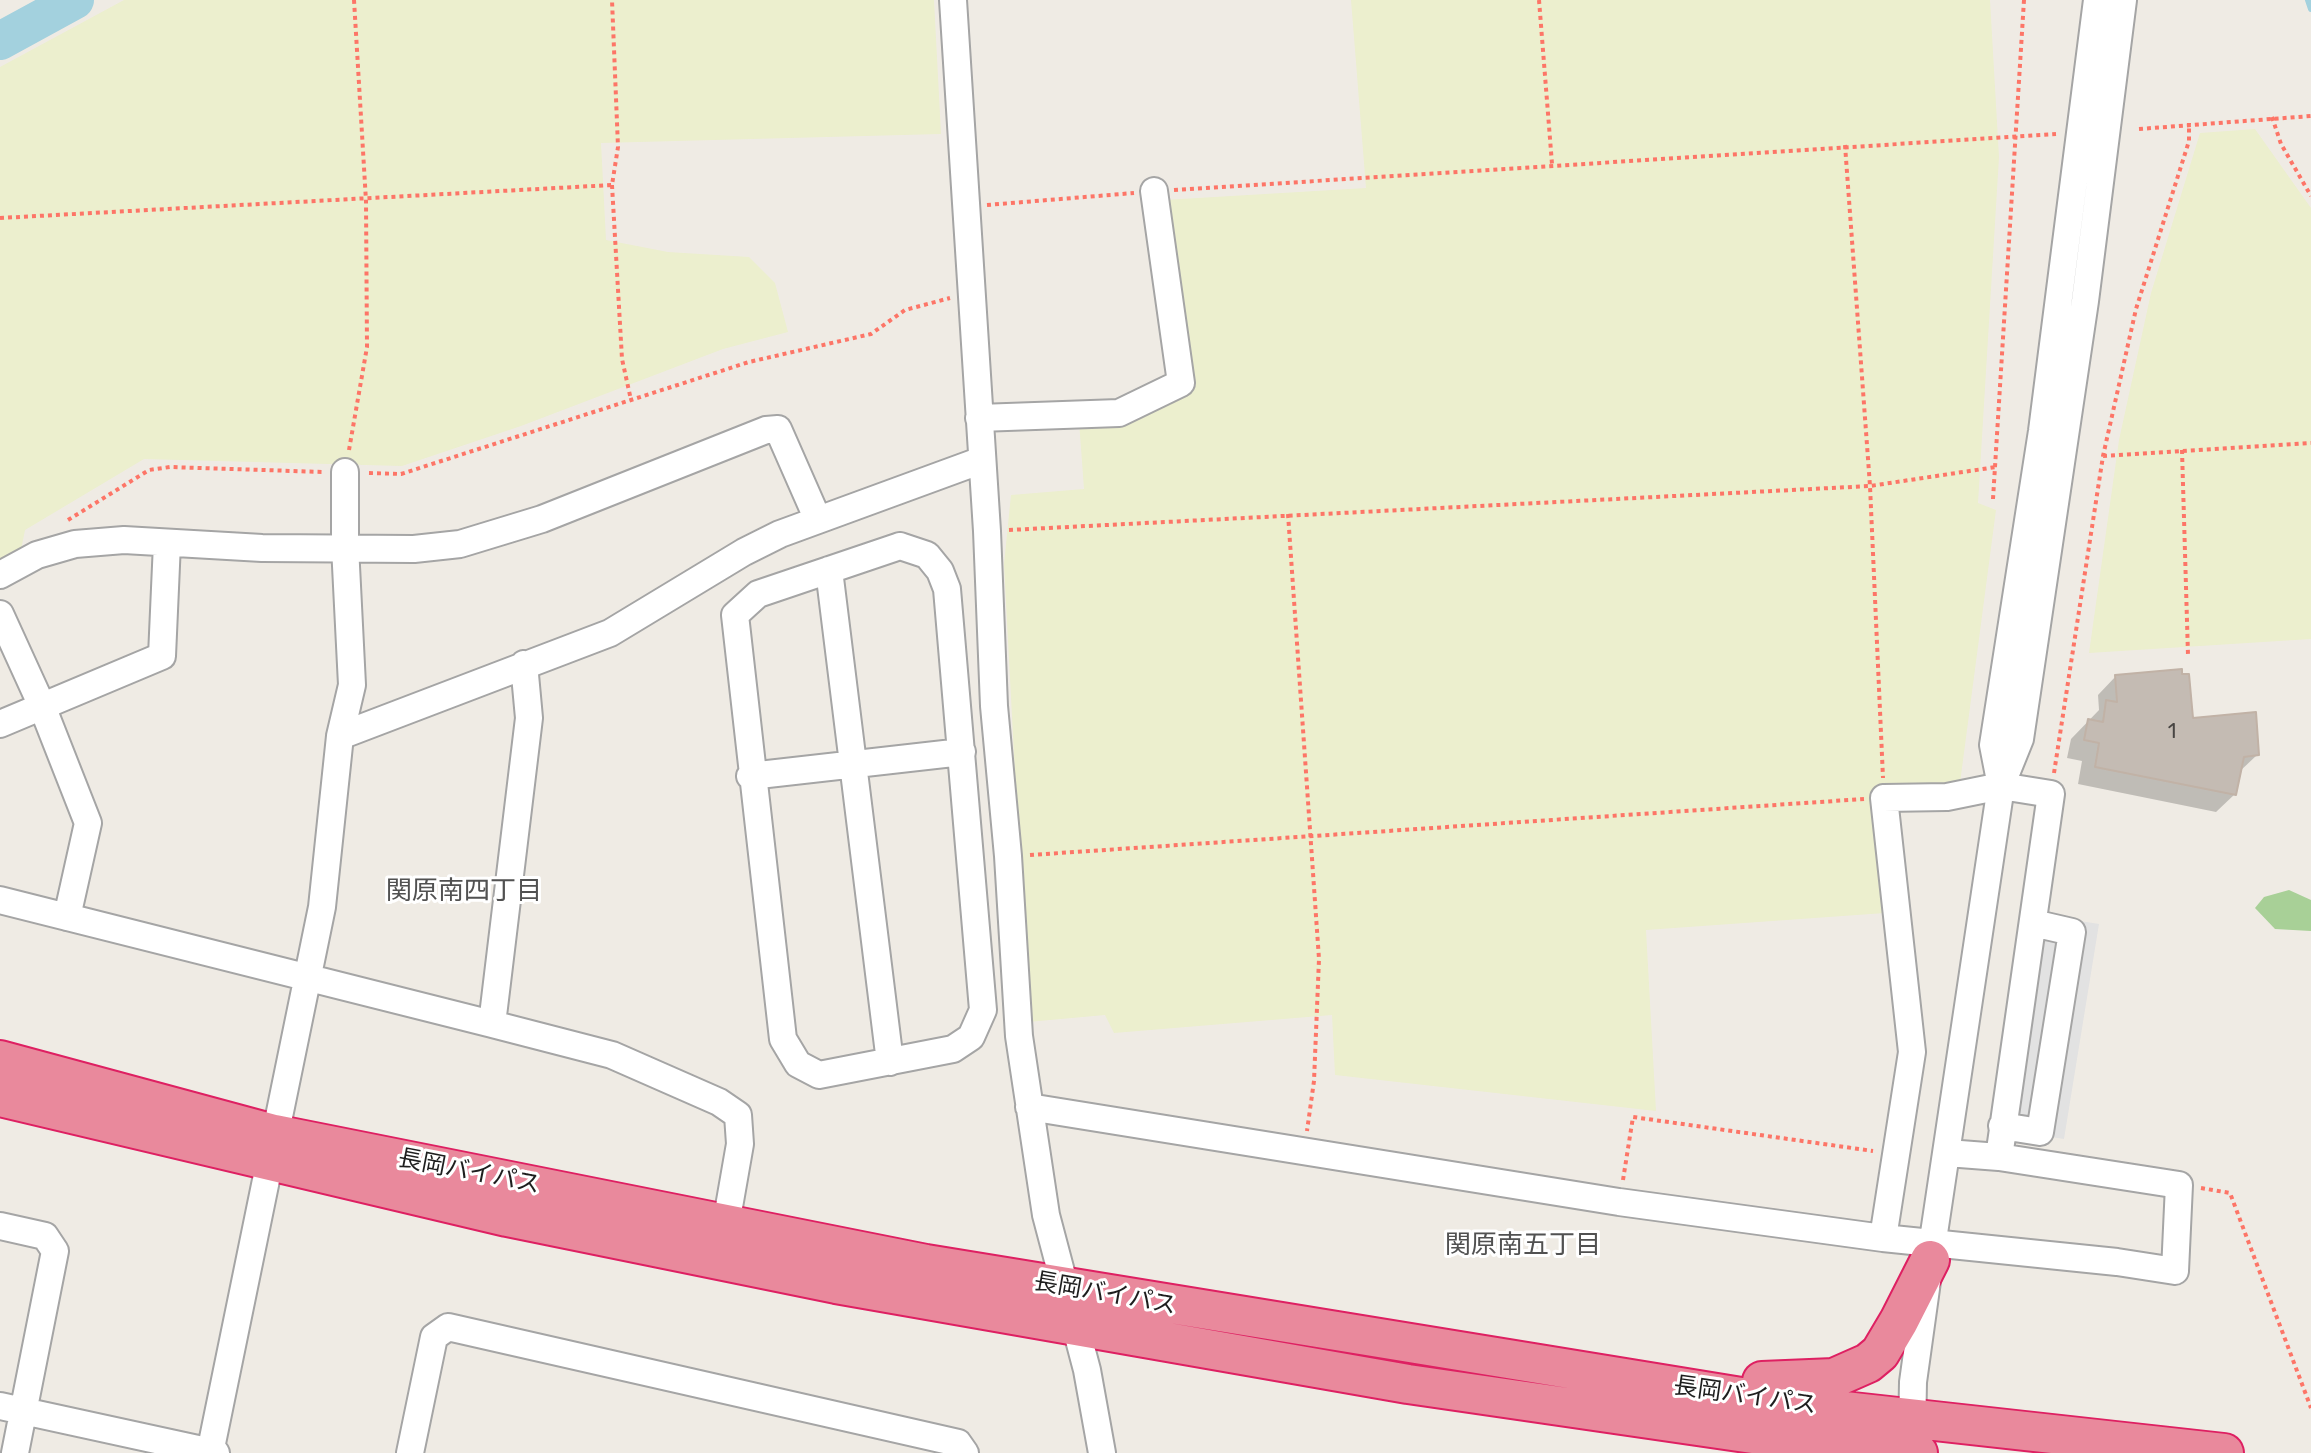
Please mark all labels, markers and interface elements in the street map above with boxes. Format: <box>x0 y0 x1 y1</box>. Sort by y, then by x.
house number: 1 <box>2168 720 2176 744</box>
district label: 関原南四丁目 <box>386 875 542 907</box>
street label: 長岡バイパス <box>396 1144 542 1200</box>
district label: 関原南五丁目 <box>1445 1229 1601 1261</box>
street label: 長岡バイパス <box>1032 1267 1178 1321</box>
street label: 長岡バイパス <box>1672 1372 1818 1420</box>

